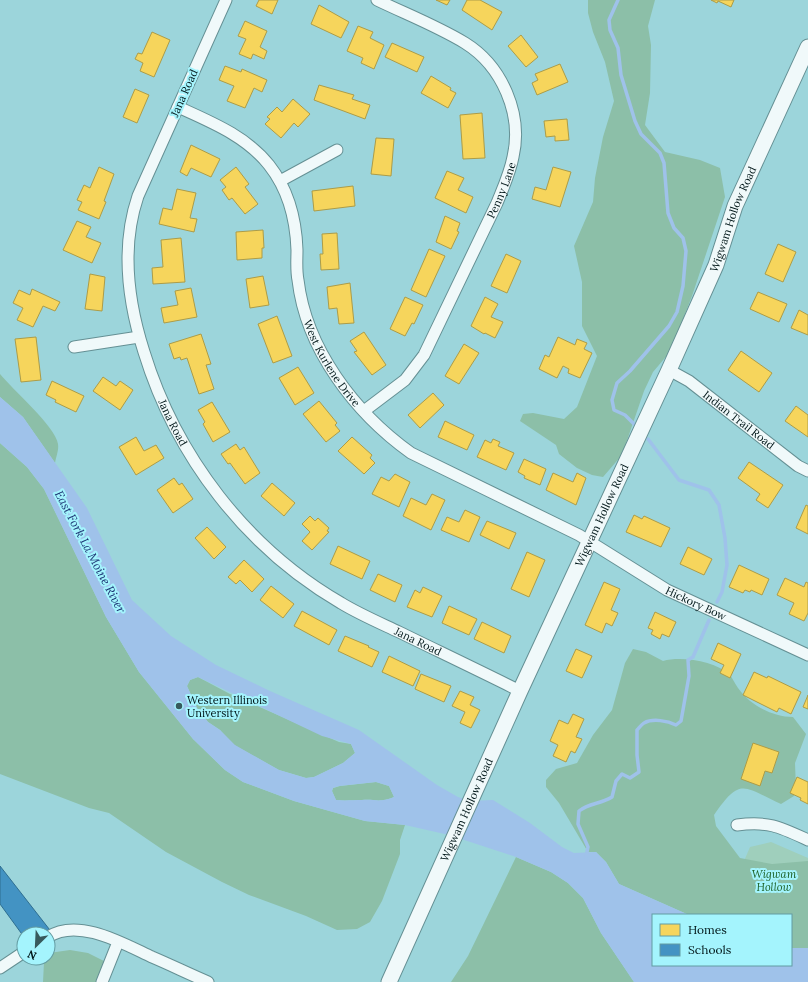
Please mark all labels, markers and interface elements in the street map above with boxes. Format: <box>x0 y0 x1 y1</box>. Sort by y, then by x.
street label: Jana Road <box>167 67 201 120</box>
street label: Penny Lane <box>484 160 519 221</box>
street label: Wigwam Hollow Road <box>707 164 759 274</box>
street label: West Kurlene Drive <box>301 318 363 410</box>
street label: Indian Trail Road <box>700 388 778 452</box>
street label: Jana Road <box>155 396 191 449</box>
street label: Wigwam Hollow Road <box>572 461 632 569</box>
water label: East Fork La Moine River <box>52 488 129 616</box>
street label: Hickory Bow <box>663 583 729 623</box>
street label: Jana Road <box>391 623 444 659</box>
place label: Western Illinois University <box>187 693 267 720</box>
marker: Western Illinois University <box>174 701 184 711</box>
street label: Wigwam Hollow Road <box>437 756 496 863</box>
park label: Wigwam Hollow <box>752 867 797 894</box>
legend <box>652 914 792 966</box>
text: Homes <box>688 922 727 937</box>
north arrow <box>16 926 56 966</box>
text: Schools <box>688 942 732 957</box>
text: N <box>25 947 39 963</box>

